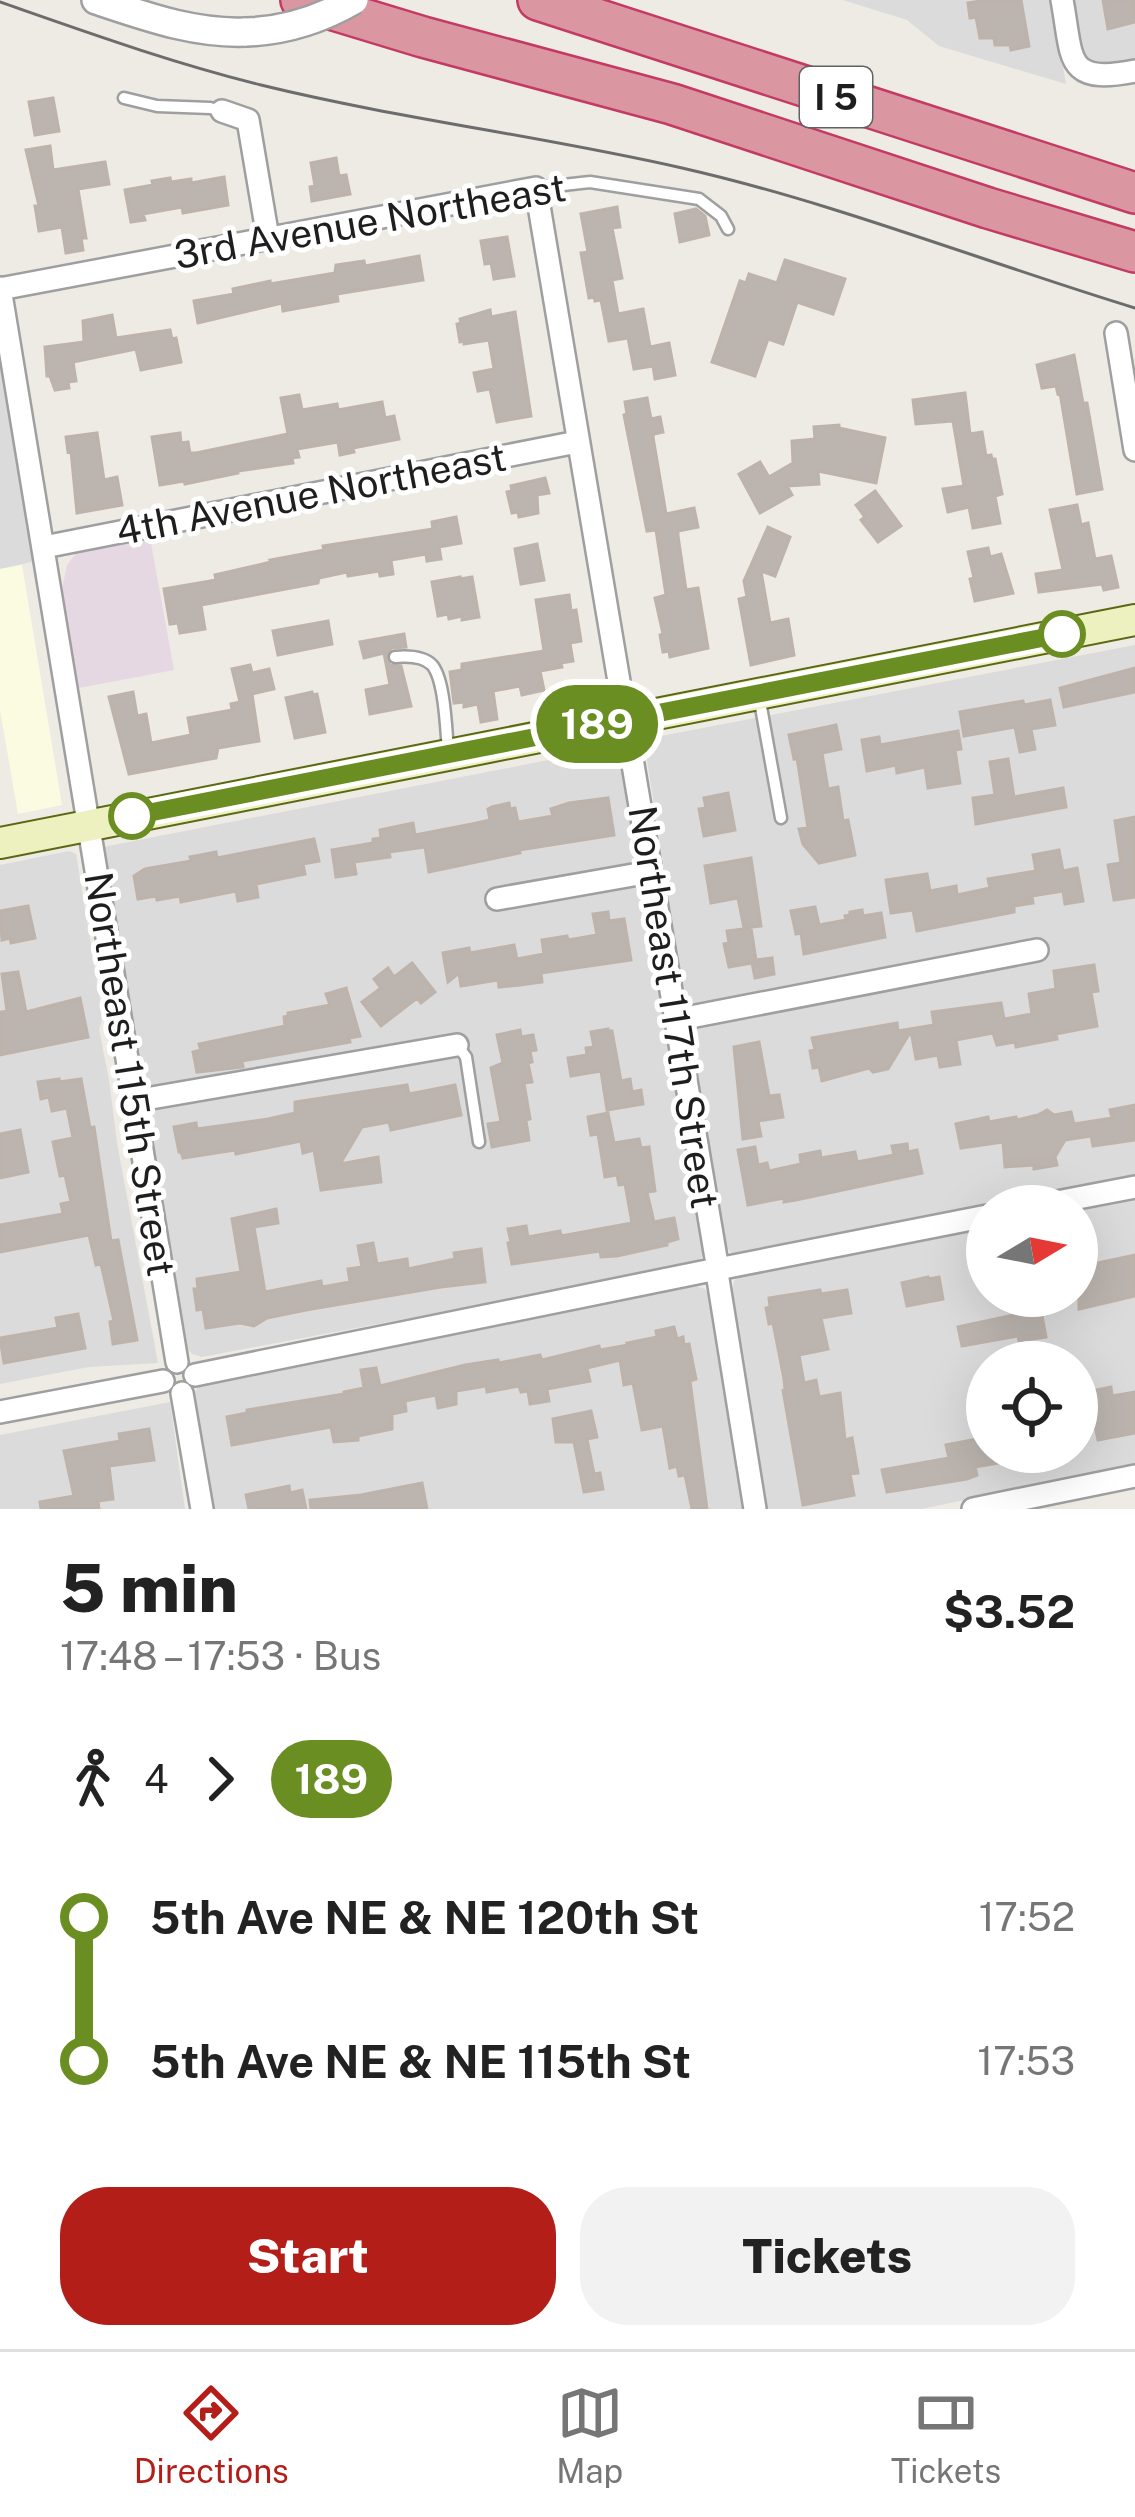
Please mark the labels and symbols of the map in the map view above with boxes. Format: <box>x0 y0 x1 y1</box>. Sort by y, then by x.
road number: I 5 <box>800 67 872 127</box>
street label: 3rd Avenue Northeast <box>171 164 569 278</box>
street label: 4th Avenue Northeast <box>112 434 510 554</box>
unlabelled marker <box>1040 612 1084 656</box>
line badge: 189 <box>528 685 666 763</box>
unlabelled marker <box>110 794 154 838</box>
street label: Northeast 117th Street <box>619 802 729 1212</box>
street label: Northeast 115th Street <box>75 869 185 1279</box>
north arrow <box>966 1185 1098 1317</box>

